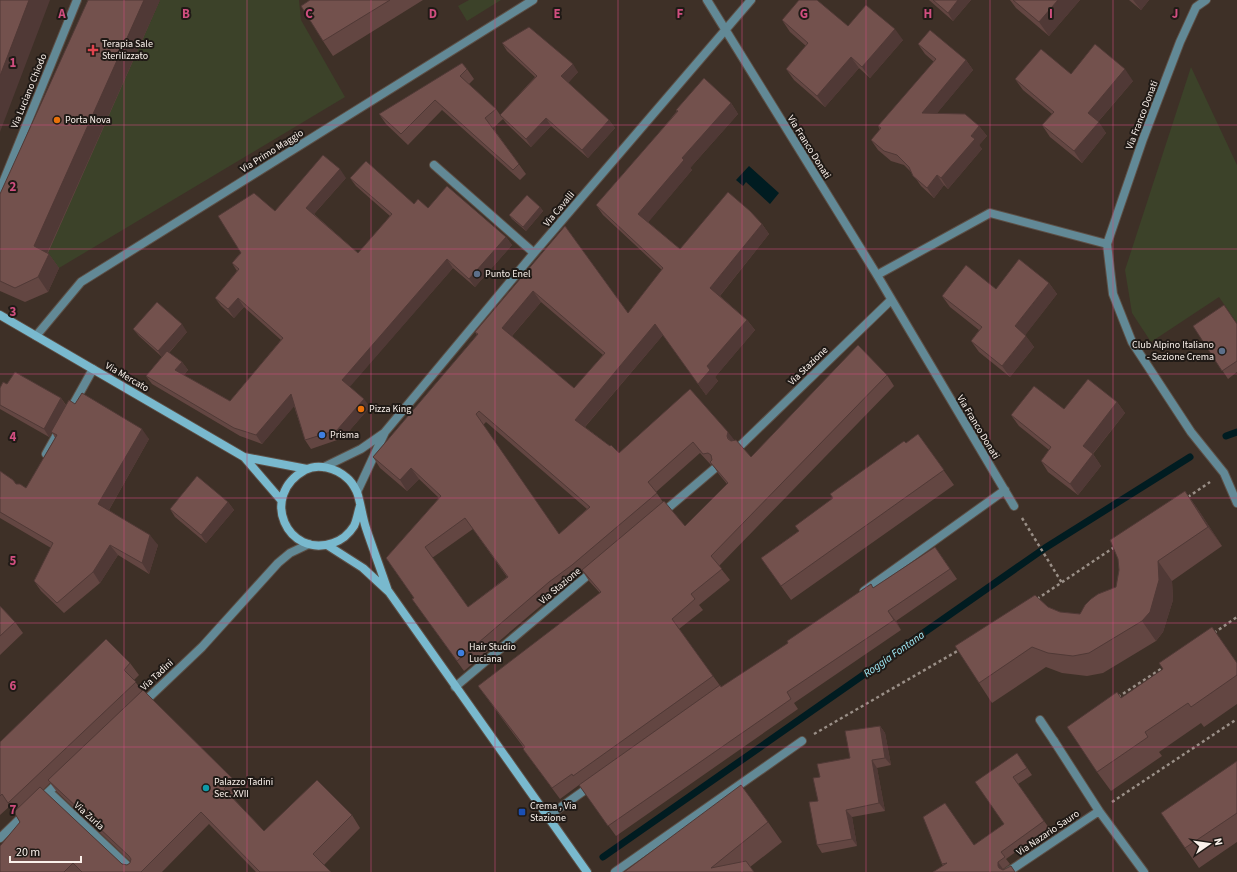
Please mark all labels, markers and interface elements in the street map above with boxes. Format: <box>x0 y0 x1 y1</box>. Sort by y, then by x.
text: A <box>57 5 66 23</box>
text: B <box>182 5 190 23</box>
text: C <box>305 5 313 23</box>
text: D <box>429 5 437 23</box>
text: E <box>553 5 561 23</box>
text: F <box>677 5 684 23</box>
text: G <box>800 5 808 23</box>
text: H <box>924 5 932 23</box>
text: I <box>1049 5 1053 23</box>
text: J <box>1172 5 1178 23</box>
place label: Terapia Sale Sterilizzato <box>102 37 153 63</box>
marker: Terapia Sale Sterilizzato <box>87 44 99 56</box>
street label: Via Luciano Chiodo <box>8 51 50 131</box>
text: 1 <box>10 54 17 72</box>
street label: Via Franco Donati <box>1122 79 1162 151</box>
street label: Via Franco Donati <box>784 112 834 182</box>
place label: Porta Nova <box>65 113 111 127</box>
marker: Porta Nova <box>52 115 62 125</box>
street label: Via Primo Maggio <box>238 126 306 176</box>
text: 2 <box>10 178 17 196</box>
street label: Via Cavalli <box>540 188 578 230</box>
place label: Punto Enel <box>485 267 531 281</box>
marker: Punto Enel <box>472 269 482 279</box>
text: 3 <box>10 303 17 321</box>
place label: Club Alpino Italiano - Sezione Crema <box>1132 338 1214 364</box>
street label: Via Stazione <box>785 343 831 389</box>
marker: Club Alpino Italiano - Sezione Crema <box>1217 346 1227 356</box>
street label: Via Mercato <box>103 359 151 395</box>
street label: Via Franco Donati <box>953 392 1003 462</box>
place label: Pizza King <box>369 402 411 416</box>
marker: Pizza King <box>356 404 366 414</box>
text: 4 <box>10 428 17 446</box>
place label: Prisma <box>330 428 359 442</box>
marker: Prisma <box>317 430 327 440</box>
text: 5 <box>10 552 17 570</box>
street label: Via Stazione <box>536 564 584 608</box>
water label: Roggia Fontana <box>860 627 928 681</box>
place label: Hair Studio Luciana <box>469 640 516 666</box>
marker: Hair Studio Luciana <box>456 648 466 658</box>
street label: Via Tadini <box>138 656 176 694</box>
text: 6 <box>10 677 17 695</box>
place label: Palazzo Tadini Sec. XVII <box>214 775 273 801</box>
marker: Palazzo Tadini Sec. XVII <box>201 783 211 793</box>
street label: Via Zurla <box>71 799 107 833</box>
place label: Crema , Via Stazione <box>530 799 577 825</box>
text: 7 <box>10 801 17 819</box>
marker: Crema , Via Stazione <box>517 807 527 817</box>
street label: Via Nazario Sauro <box>1014 807 1082 859</box>
north arrow <box>1189 824 1229 864</box>
text: N <box>1210 837 1226 847</box>
scale bar <box>10 838 81 864</box>
text: 20 m <box>16 844 40 861</box>

